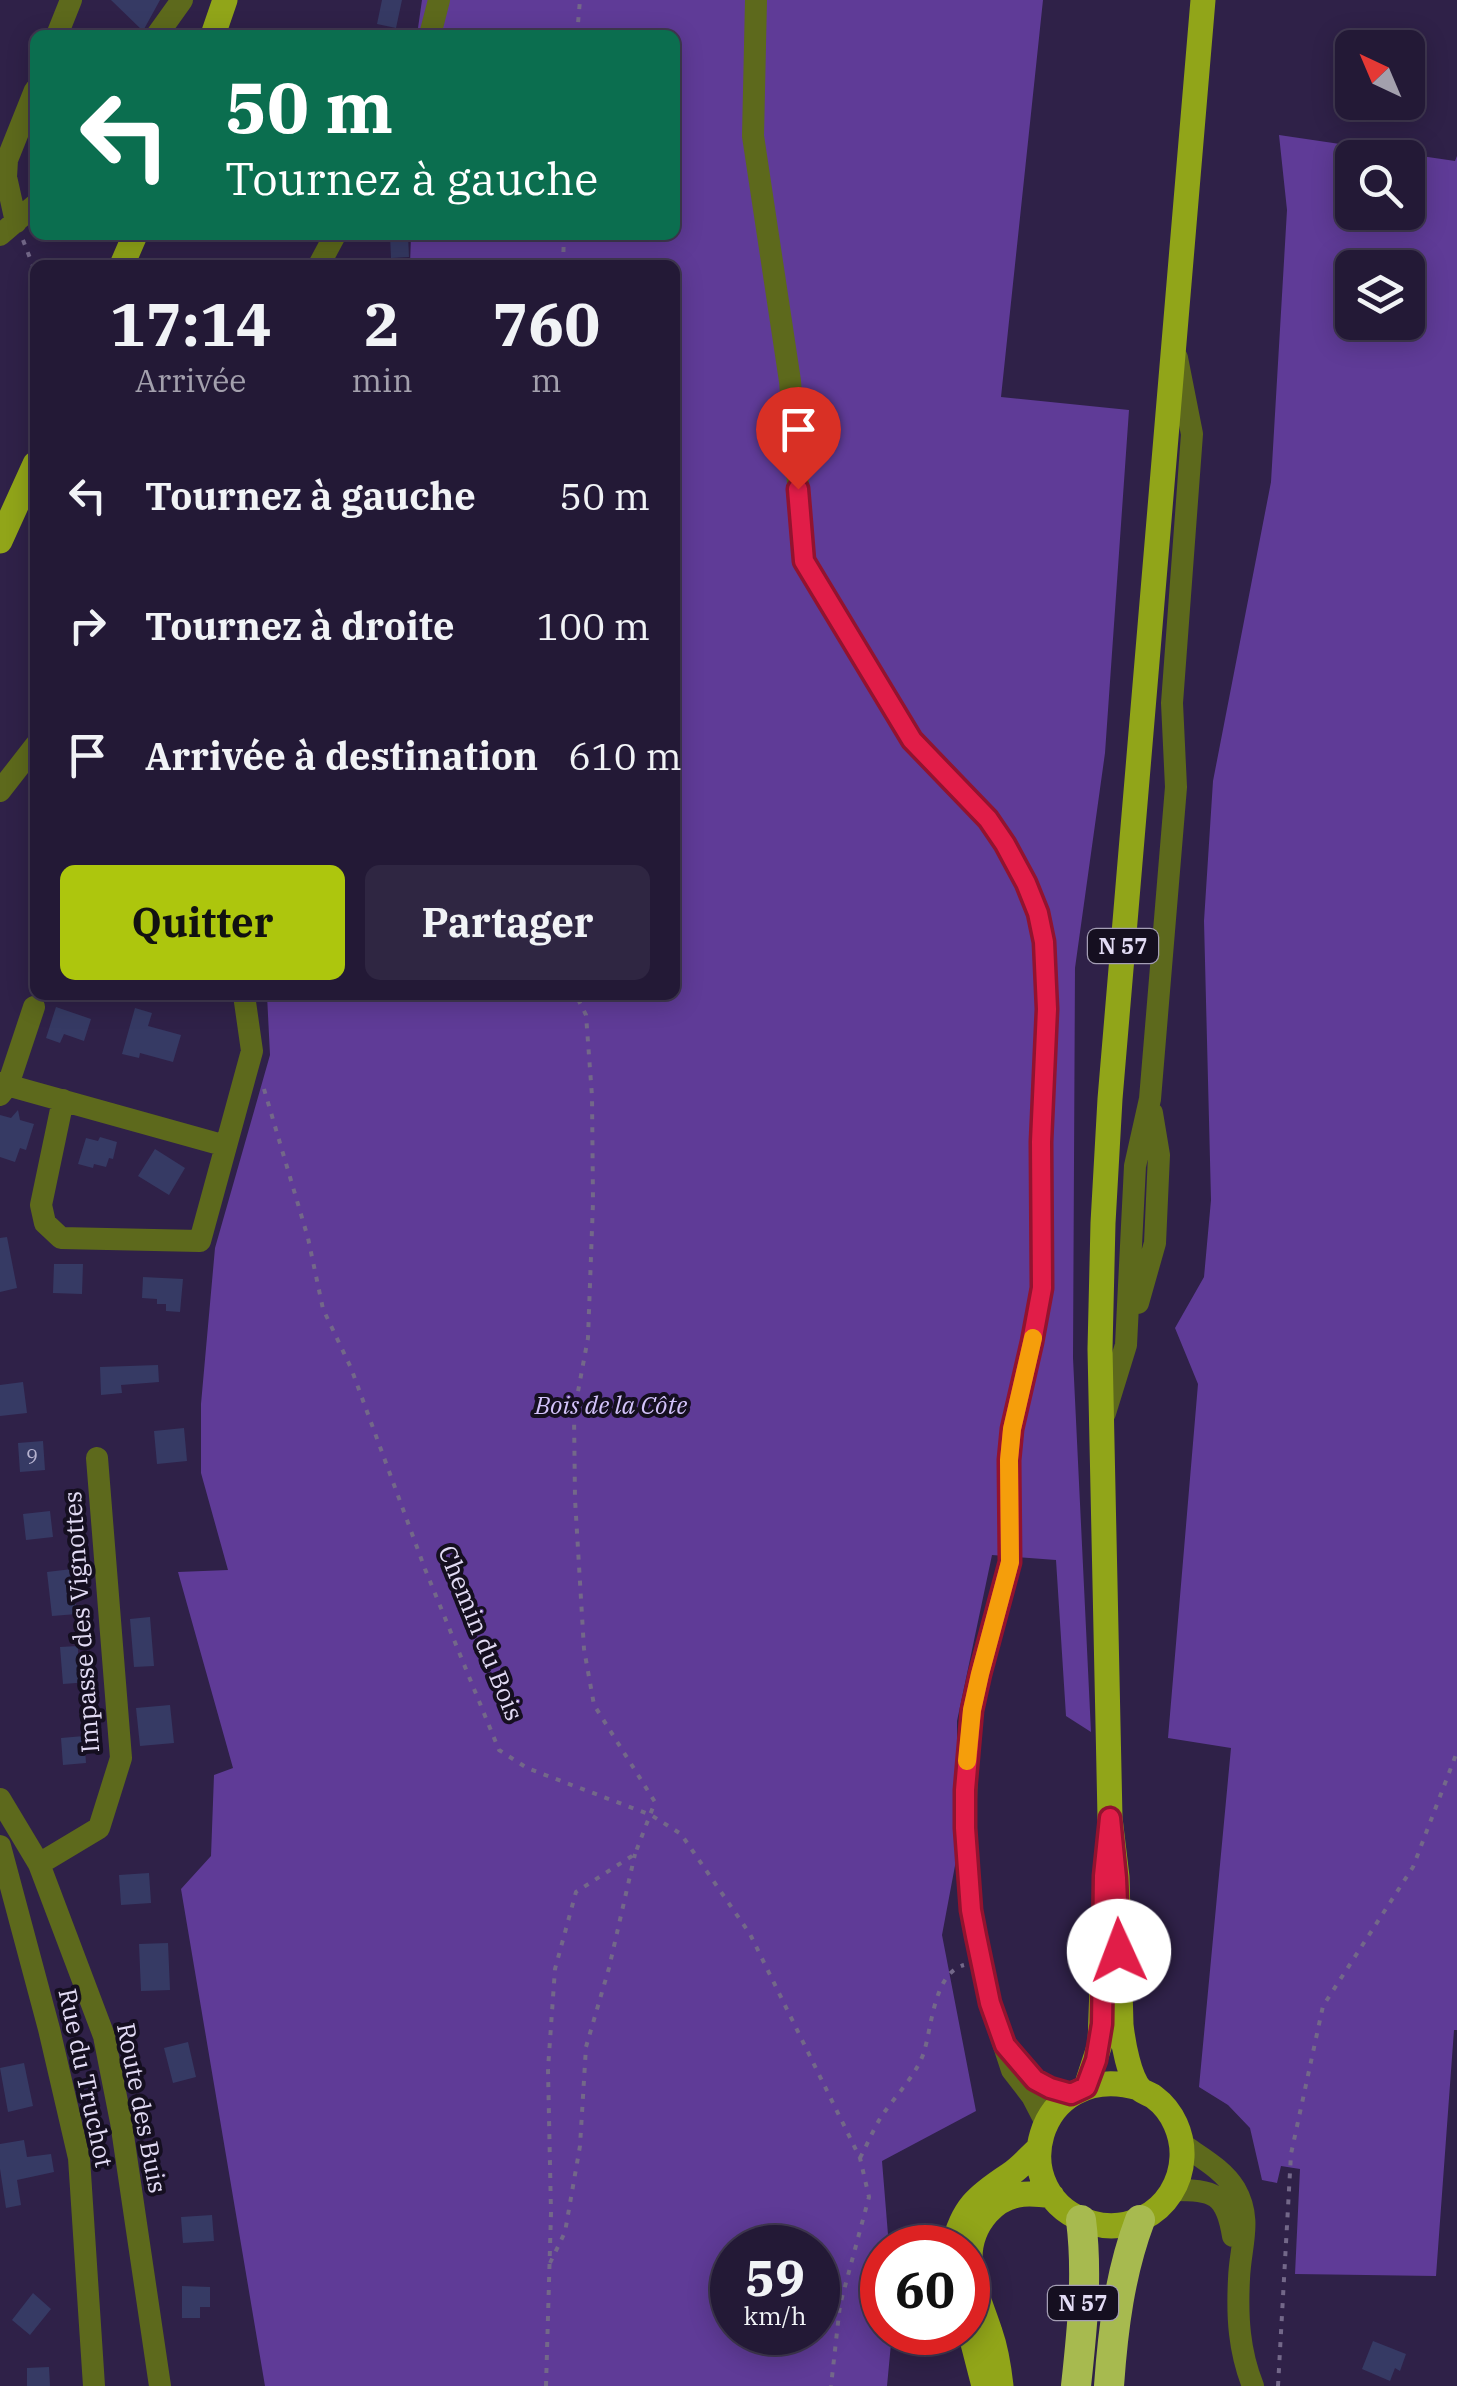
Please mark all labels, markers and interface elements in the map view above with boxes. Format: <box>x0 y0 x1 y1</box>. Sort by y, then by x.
north arrow <box>1335 30 1425 120</box>
map controls <box>1335 30 1425 340</box>
text: 50 m <box>225 61 393 152</box>
icon: left <box>60 70 190 200</box>
button: search <box>1335 140 1425 230</box>
text: Tournez à gauche <box>225 149 598 207</box>
button: layers <box>1335 250 1425 340</box>
text: 17:14 <box>110 284 272 363</box>
text: 2 <box>364 284 400 363</box>
text: 760 <box>492 284 600 363</box>
text: Arrivée <box>135 359 247 401</box>
text: min <box>352 359 413 401</box>
text: m <box>531 359 562 401</box>
pin <box>756 387 841 490</box>
icon: arrive <box>771 402 826 457</box>
icon: left <box>60 468 115 523</box>
text: Tournez à gauche <box>145 471 476 520</box>
text: 50 m <box>559 471 650 520</box>
icon: right <box>60 598 115 653</box>
text: Tournez à droite <box>145 601 454 650</box>
text: 100 m <box>537 601 650 650</box>
icon: arrive <box>60 728 115 783</box>
text: Arrivée à destination <box>145 731 538 780</box>
text: 610 m <box>568 731 682 780</box>
button: Quitter <box>60 865 345 980</box>
button: Partager <box>365 865 650 980</box>
road number: N 57 <box>1088 929 1158 963</box>
park label: Bois de la Côte <box>534 1388 687 1421</box>
house number: 9 <box>26 1443 38 1470</box>
street label: Impasse des Vignottes <box>55 1490 106 1754</box>
street label: Chemin du Bois <box>431 1540 532 1725</box>
position arrow <box>1067 1899 1171 2003</box>
street label: Rue du Truchot <box>51 1985 122 2171</box>
street label: Route des Buis <box>110 2020 175 2196</box>
speed limit sign: 60 <box>860 2225 990 2355</box>
text: 59 <box>745 2245 805 2310</box>
road number: N 57 <box>1048 2286 1118 2320</box>
text: km/h <box>743 2299 807 2332</box>

